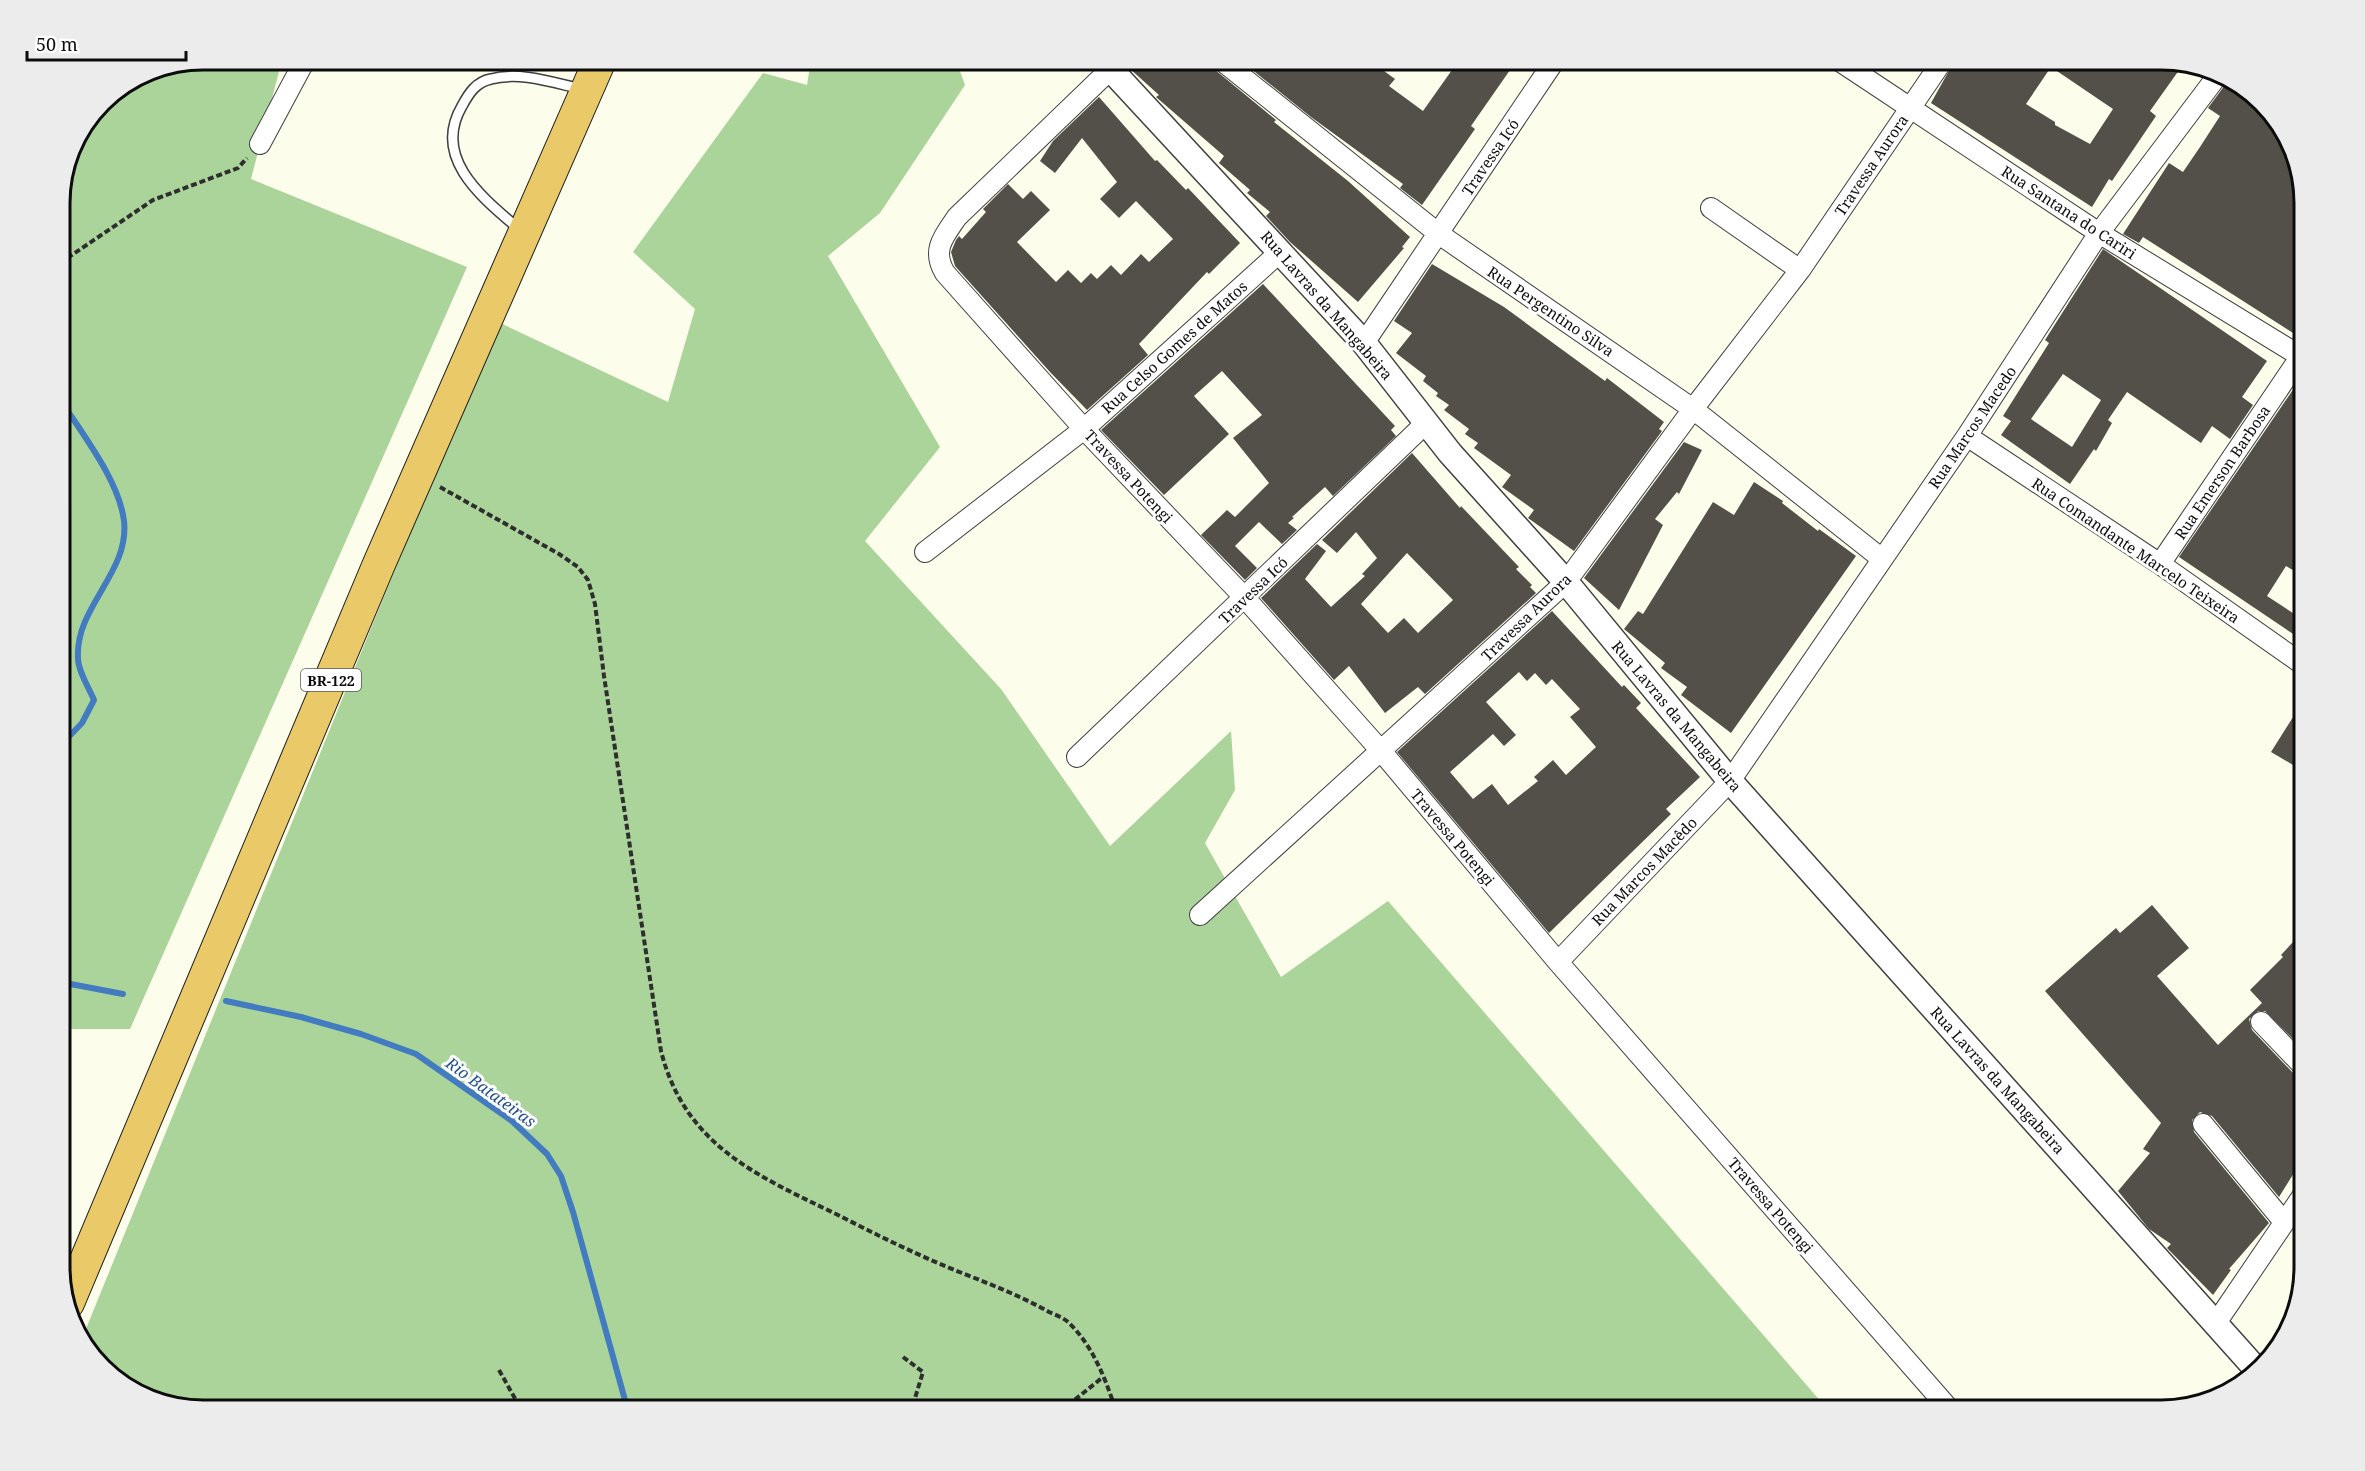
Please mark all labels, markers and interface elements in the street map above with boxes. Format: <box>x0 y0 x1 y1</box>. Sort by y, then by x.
scale bar <box>27 24 186 62</box>
text: 50 m <box>36 32 78 56</box>
street label: Travessa Aurora <box>1830 111 1912 219</box>
street label: Travessa Icó <box>1457 115 1523 199</box>
street label: Rua Santana do Cariri <box>1998 161 2140 263</box>
street label: Rua Lavras da Mangabeira <box>1257 226 1397 384</box>
street label: Rua Pergentino Silva <box>1484 261 1618 361</box>
street label: Rua Celso Gomes de Matos <box>1097 276 1251 418</box>
street label: Rua Marcos Macedo <box>1924 362 2020 492</box>
street label: Rua Emerson Barbosa <box>2170 401 2274 543</box>
street label: Travessa Potengi <box>1081 425 1178 527</box>
street label: Rua Comandante Marcelo Teixeira <box>2028 473 2244 627</box>
street label: Travessa Icó <box>1214 552 1292 628</box>
street label: Travessa Aurora <box>1477 569 1575 665</box>
street label: Rua Lavras da Mangabeira <box>1608 636 1746 796</box>
road number: BR-122 <box>301 669 361 691</box>
street label: Travessa Potengi <box>1407 784 1500 890</box>
street label: Rua Marcos Macêdo <box>1587 812 1701 930</box>
street label: Rua Lavras da Mangabeira <box>1926 1002 2070 1158</box>
water label: Rio Batateiras <box>441 1051 540 1132</box>
street label: Travessa Potengi <box>1724 1153 1818 1257</box>

